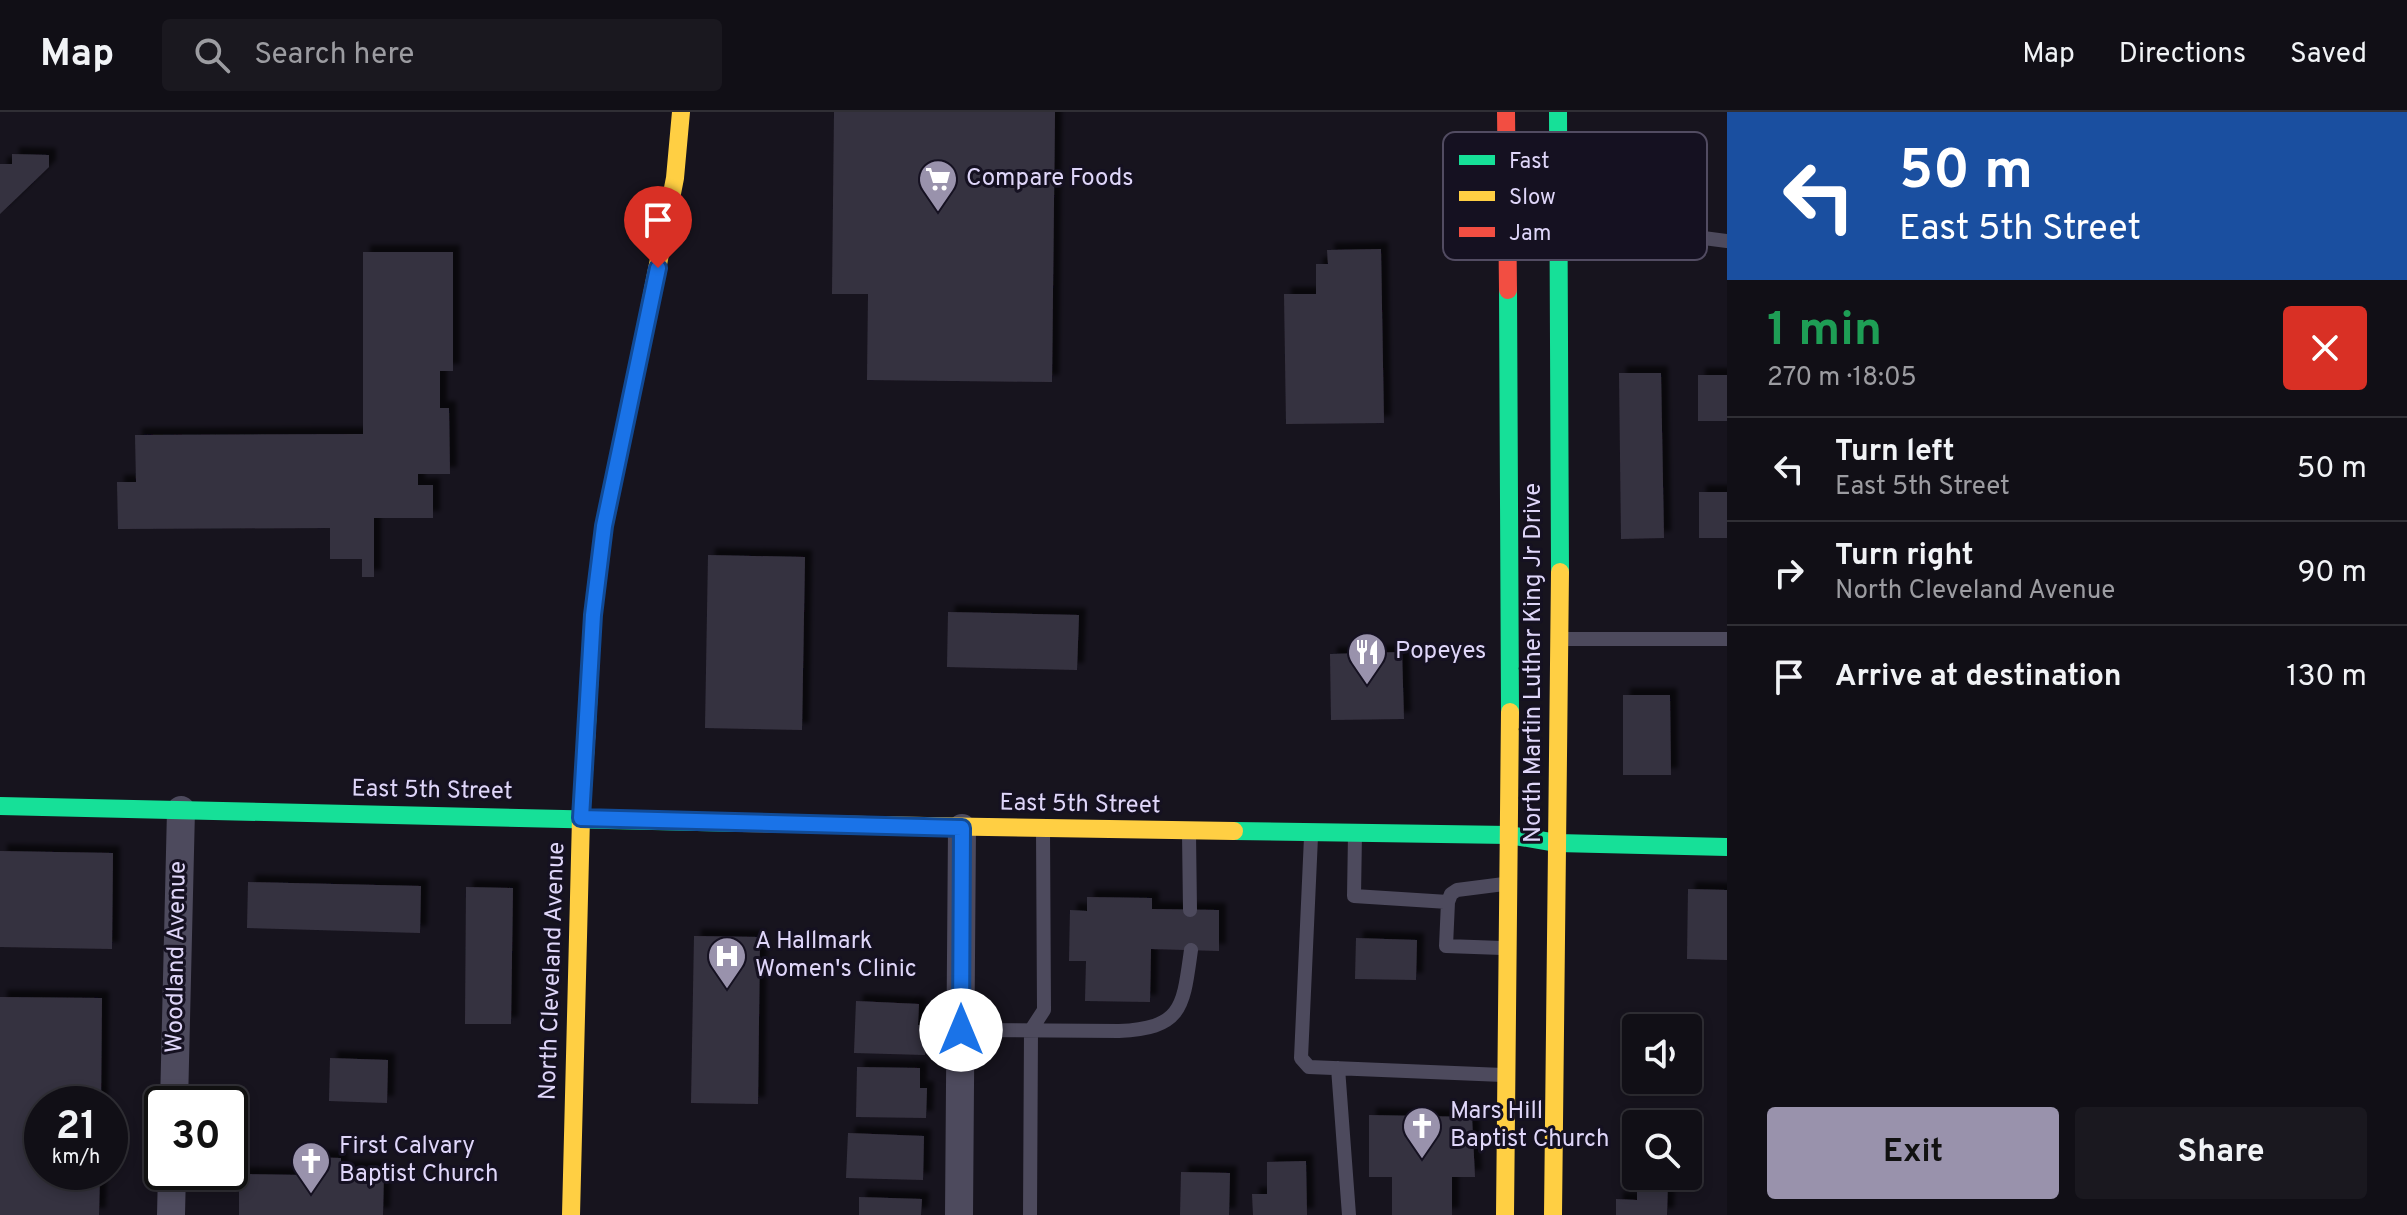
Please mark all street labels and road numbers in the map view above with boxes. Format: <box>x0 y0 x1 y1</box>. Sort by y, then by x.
street label: North Martin Luther King Jr Drive <box>1519 483 1549 843</box>
street label: East 5th Street <box>351 775 513 807</box>
street label: East 5th Street <box>999 789 1161 821</box>
street label: North Cleveland Avenue <box>533 841 573 1101</box>
street label: Woodland Avenue <box>160 861 194 1053</box>

